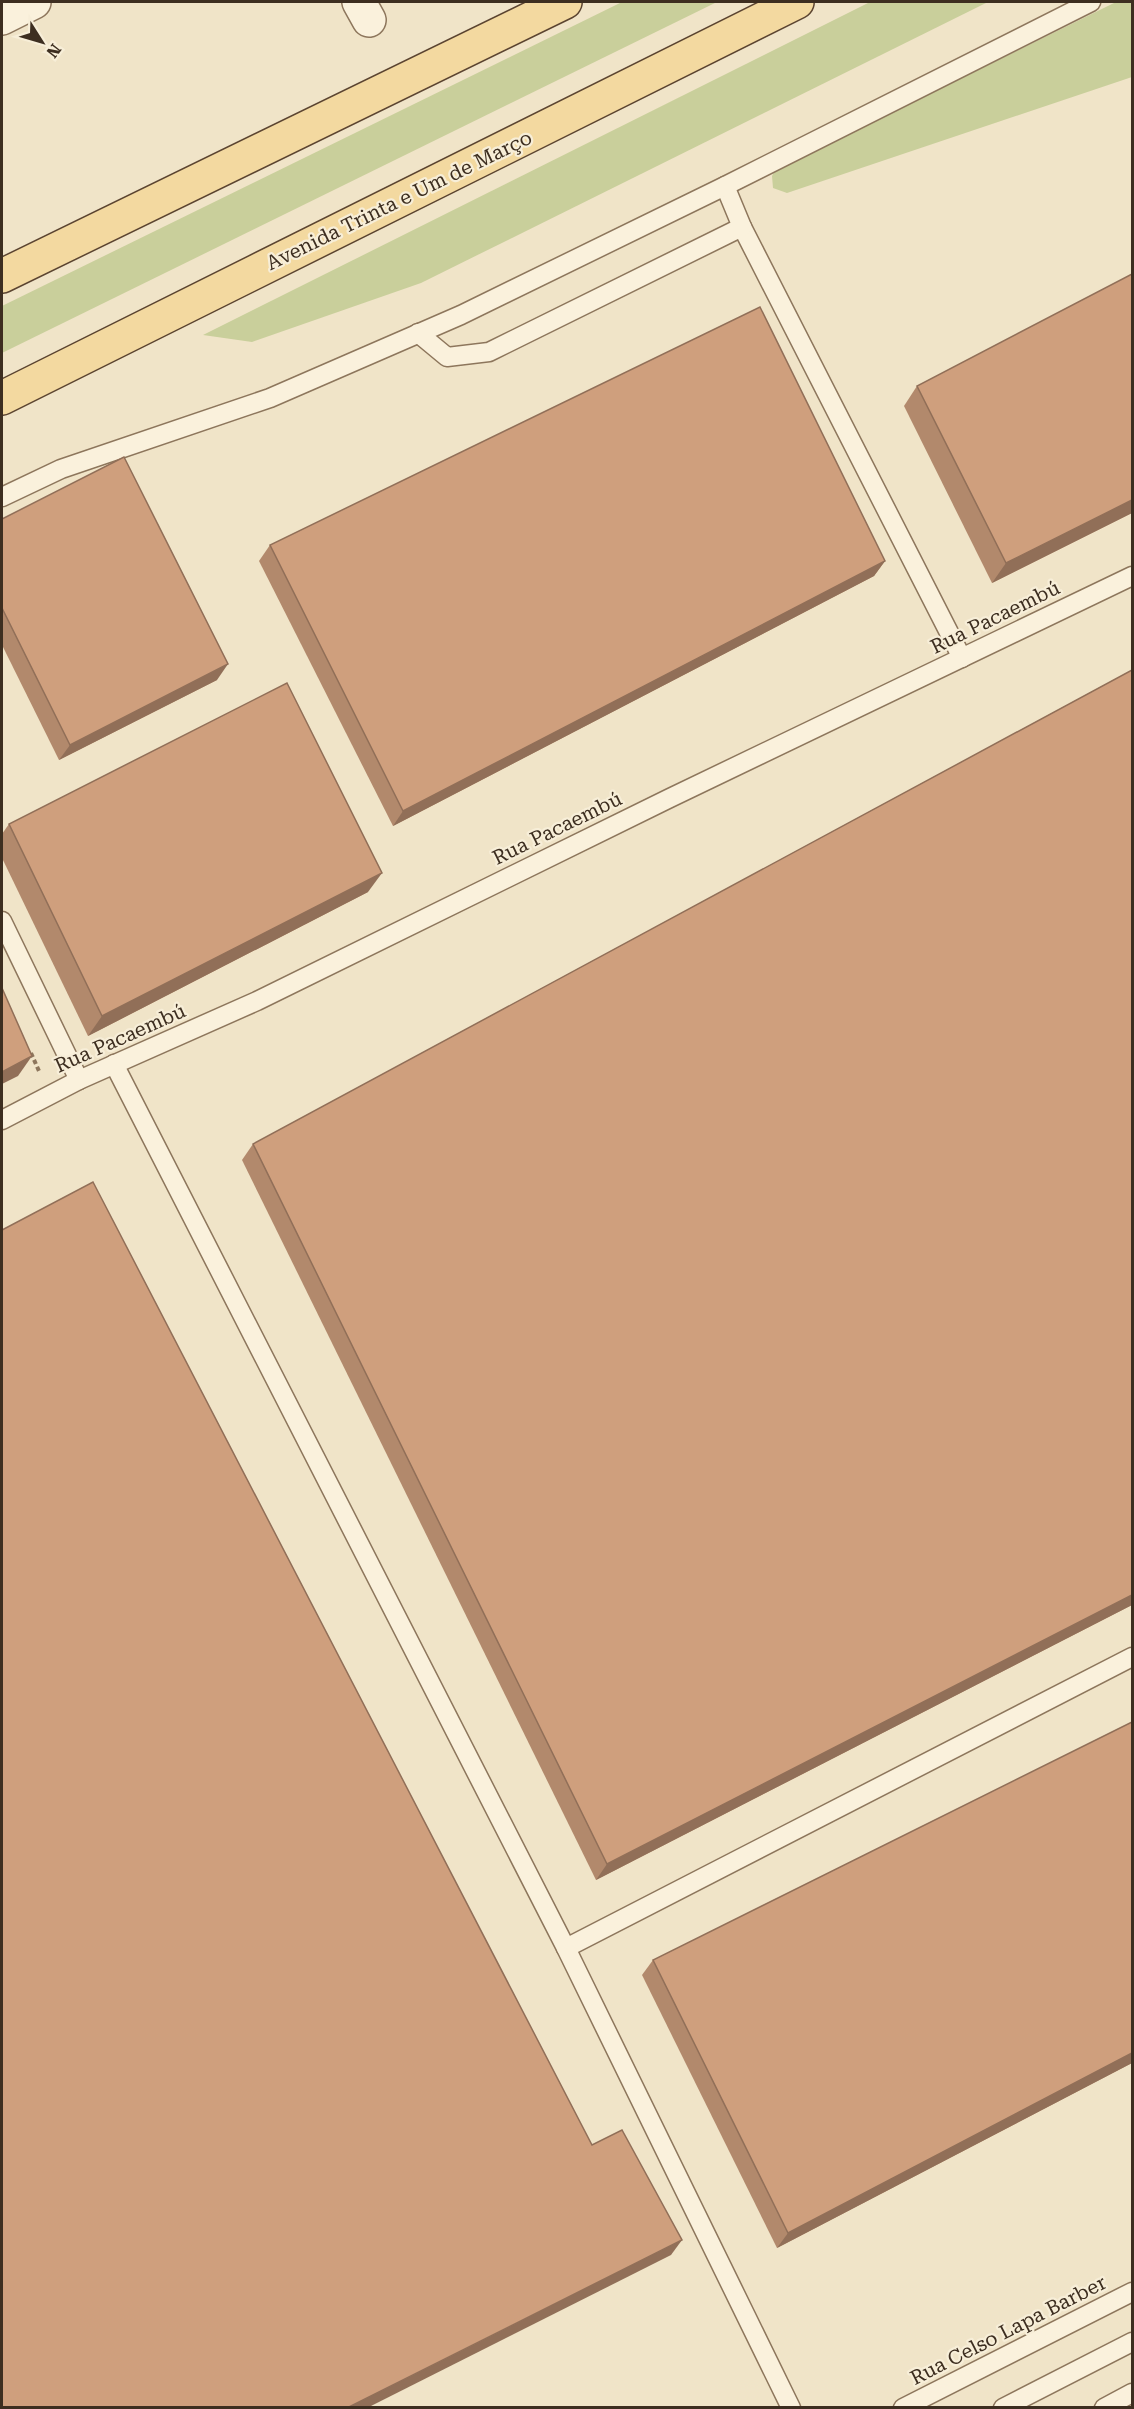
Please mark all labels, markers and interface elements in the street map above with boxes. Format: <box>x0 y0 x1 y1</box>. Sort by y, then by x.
north arrow <box>12 12 72 72</box>
text: N <box>42 40 65 61</box>
street label: Avenida Trinta e Um de Março <box>262 125 536 275</box>
street label: Rua Pacaembú <box>926 575 1064 659</box>
street label: Rua Pacaembú <box>488 786 626 870</box>
street label: Rua Pacaembú <box>51 998 190 1078</box>
street label: Rua Celso Lapa Barber <box>906 2270 1110 2390</box>

